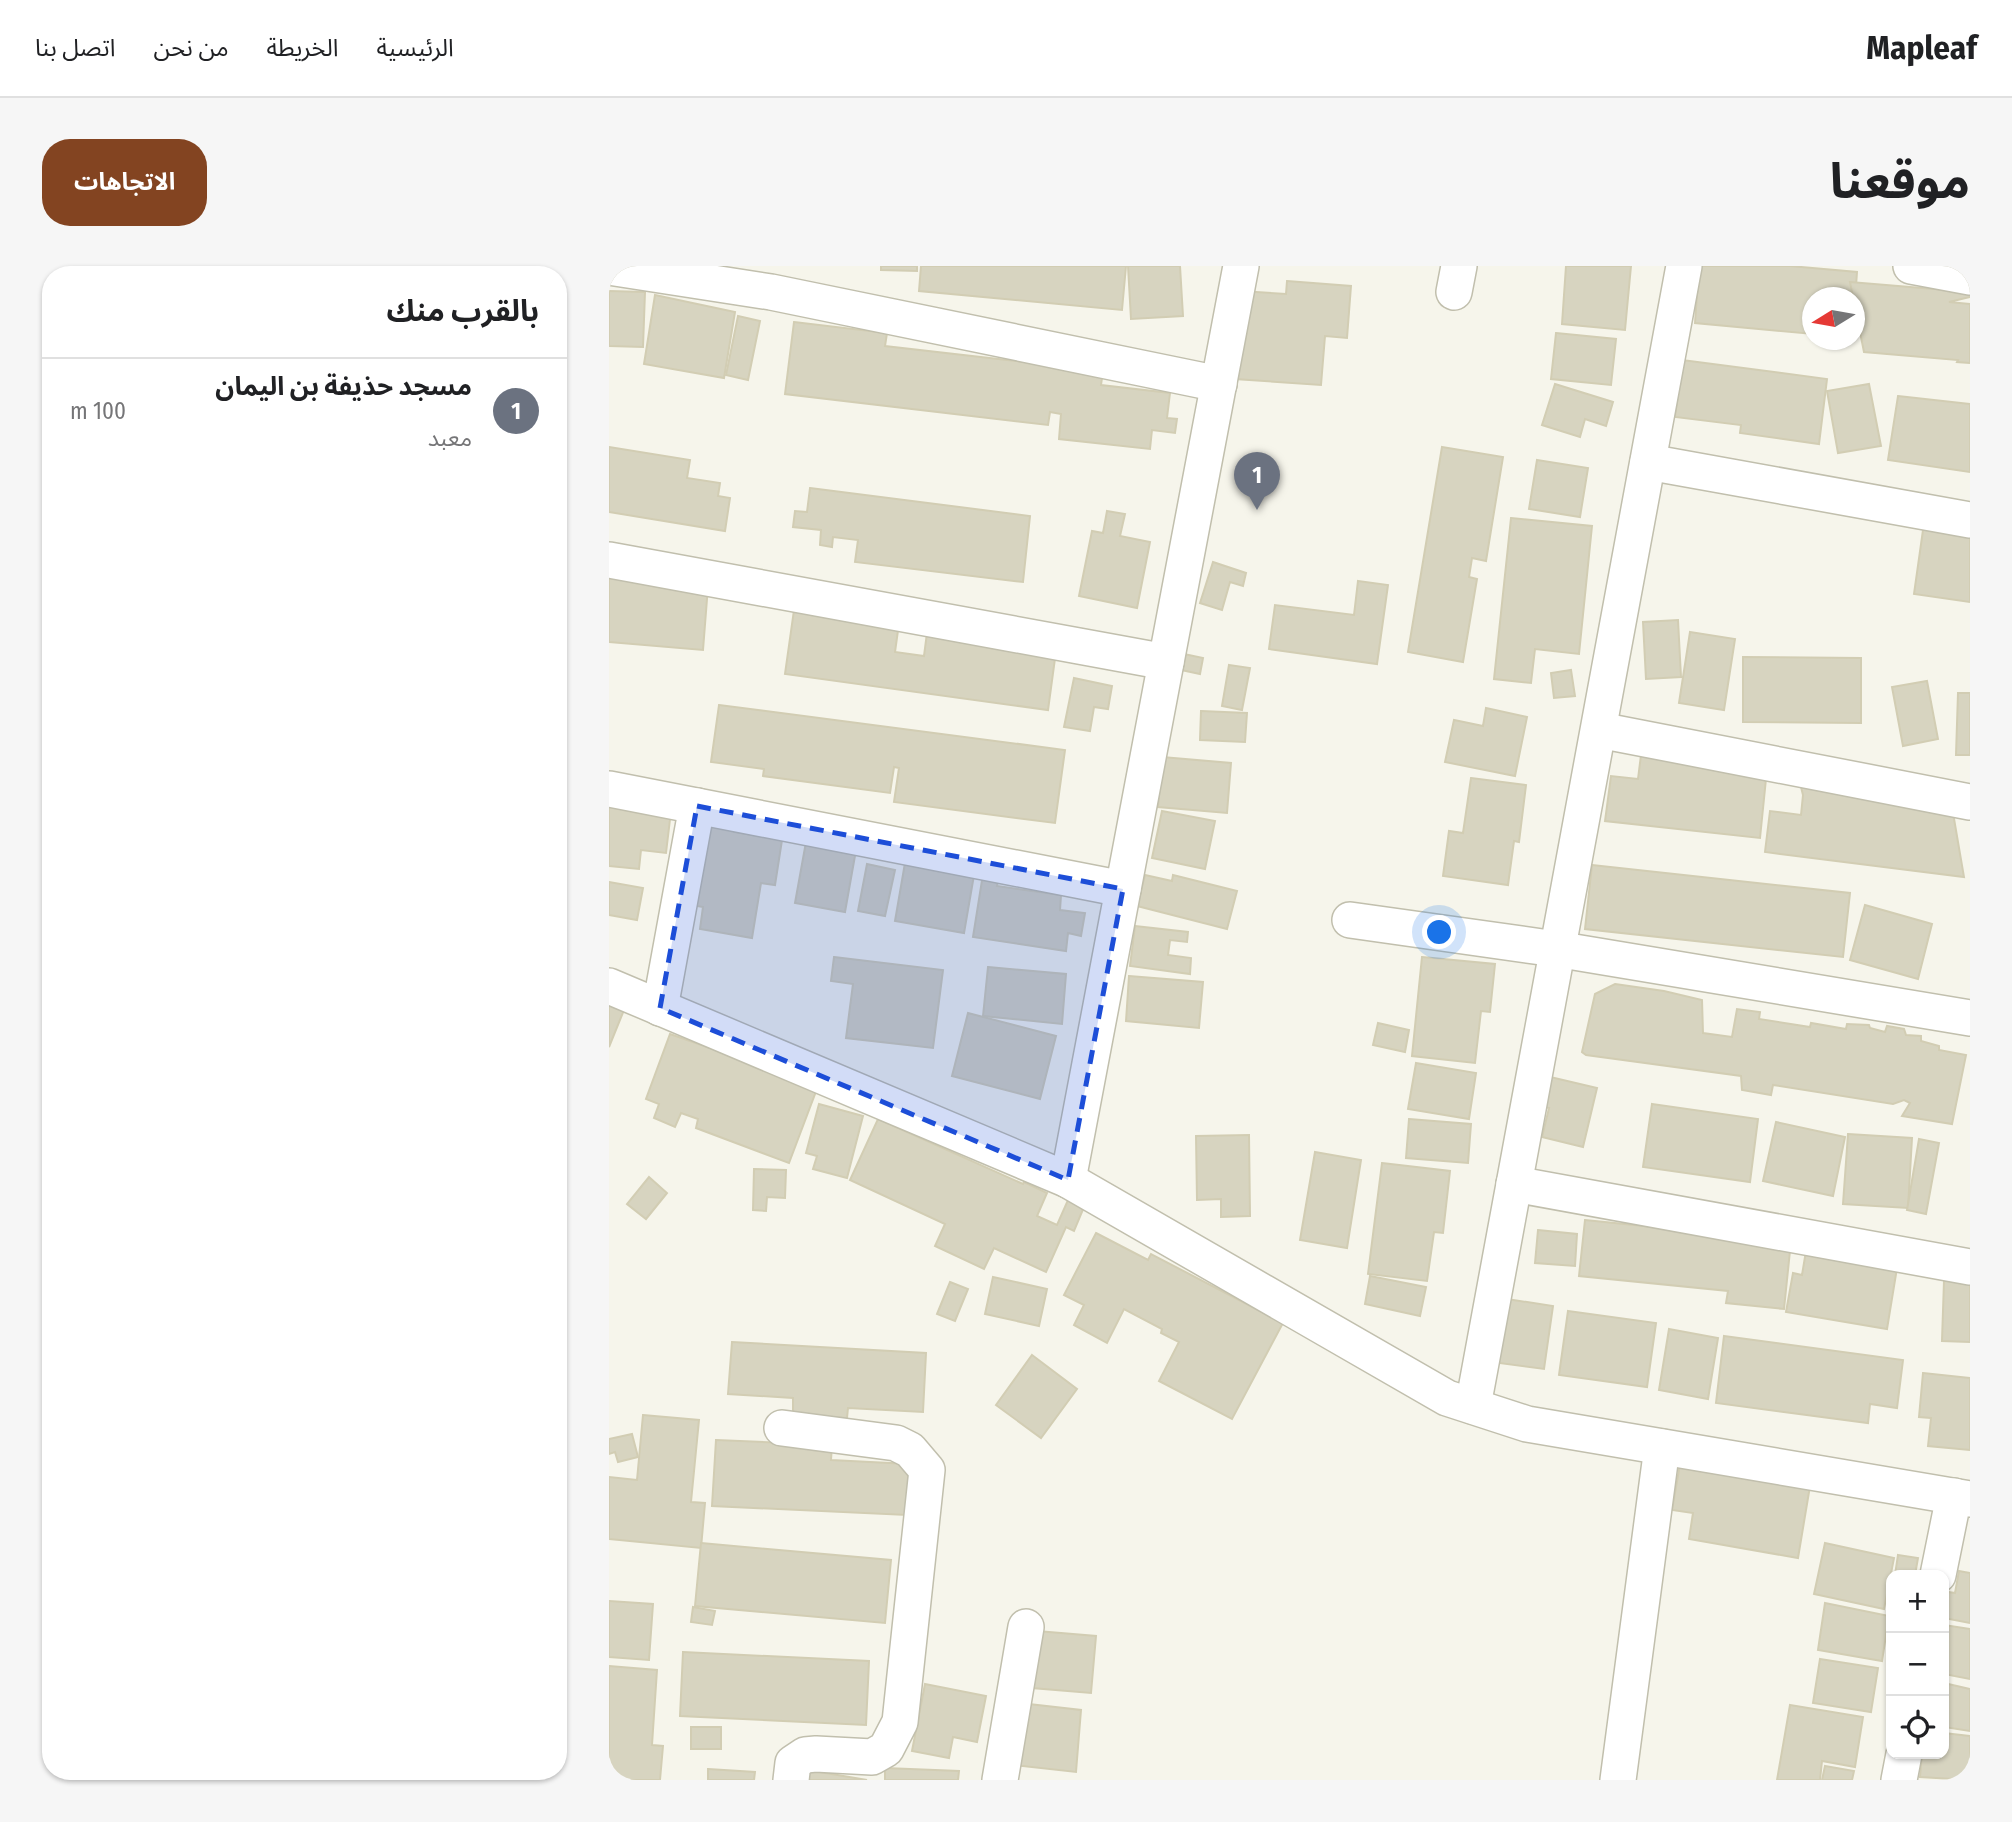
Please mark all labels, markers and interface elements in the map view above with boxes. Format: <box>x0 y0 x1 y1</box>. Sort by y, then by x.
text: Mapleaf <box>1866 28 1977 68</box>
text: اتصل بنا <box>35 34 116 62</box>
text: من نحن <box>154 34 229 62</box>
text: الخريطة <box>267 34 338 62</box>
text: الرئيسية <box>376 34 454 62</box>
button: الاتجاهات <box>42 139 207 226</box>
text: موقعنا <box>1830 152 1970 211</box>
north arrow <box>1802 287 1865 350</box>
text: بالقرب منك <box>387 293 539 329</box>
text: مسجد حذيفة بن اليمان <box>215 371 472 402</box>
text: 100 m <box>70 397 126 425</box>
text: 1 <box>511 397 521 425</box>
text: معبد <box>428 424 472 452</box>
pin: 1 <box>1234 452 1280 510</box>
your location <box>1422 915 1456 949</box>
map controls <box>1886 1570 1949 1759</box>
button: + <box>1886 1570 1949 1633</box>
button: − <box>1886 1633 1949 1696</box>
button: locate <box>1886 1696 1949 1759</box>

